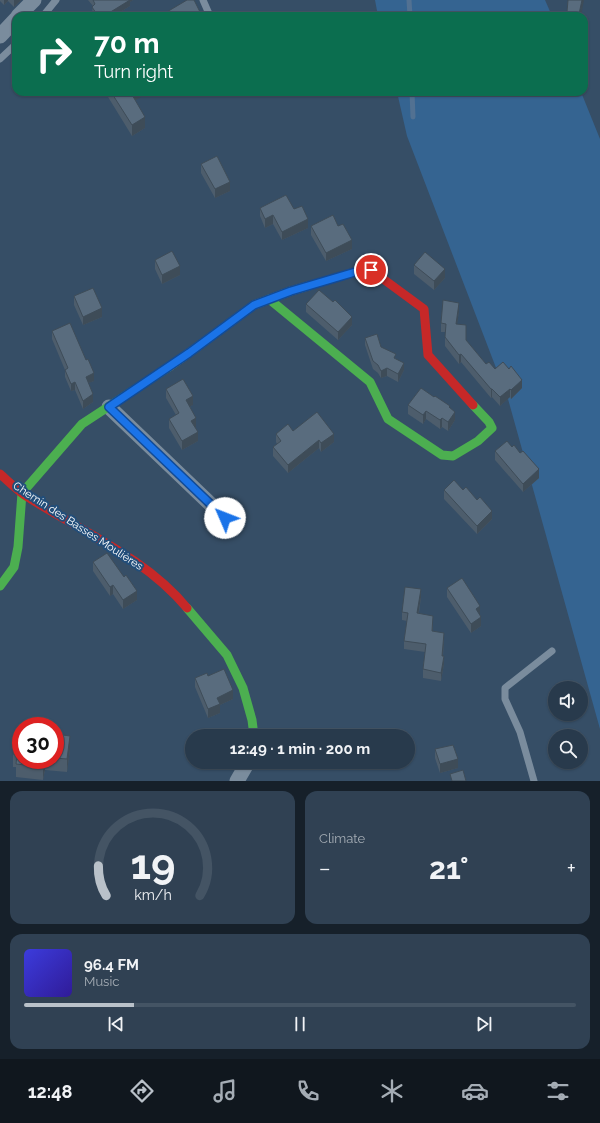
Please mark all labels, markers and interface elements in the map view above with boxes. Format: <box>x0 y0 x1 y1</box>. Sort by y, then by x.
text: 70 m <box>94 27 160 60</box>
icon: right <box>28 28 80 80</box>
text: Turn right <box>94 61 173 82</box>
pin <box>354 253 388 287</box>
icon: arrive <box>360 259 382 281</box>
street label: Chemin des Basses Moulières <box>11 479 145 573</box>
position arrow <box>204 497 246 539</box>
map controls <box>548 681 588 769</box>
button: sound <box>548 681 588 721</box>
speed limit sign: 30 <box>12 717 64 769</box>
button: search <box>548 729 588 769</box>
text: 12:49 · 1 min · 200 m <box>230 740 370 758</box>
text: Climate <box>319 831 365 846</box>
text: 19 <box>130 839 175 888</box>
text: 21° <box>429 851 469 886</box>
text: − <box>319 855 331 881</box>
text: + <box>567 855 576 881</box>
text: km/h <box>134 886 171 902</box>
text: 96.4 FM <box>84 956 139 974</box>
text: Music <box>84 974 119 989</box>
icon: previous <box>105 1013 127 1035</box>
icon: pause <box>289 1013 311 1035</box>
icon: next <box>473 1013 495 1035</box>
icon: directions <box>128 1077 156 1105</box>
icon: music <box>211 1077 239 1105</box>
icon: phone <box>294 1077 322 1105</box>
icon: climate <box>378 1077 406 1105</box>
icon: car <box>461 1077 489 1105</box>
icon: filters <box>544 1077 572 1105</box>
text: 12:48 <box>28 1081 72 1102</box>

